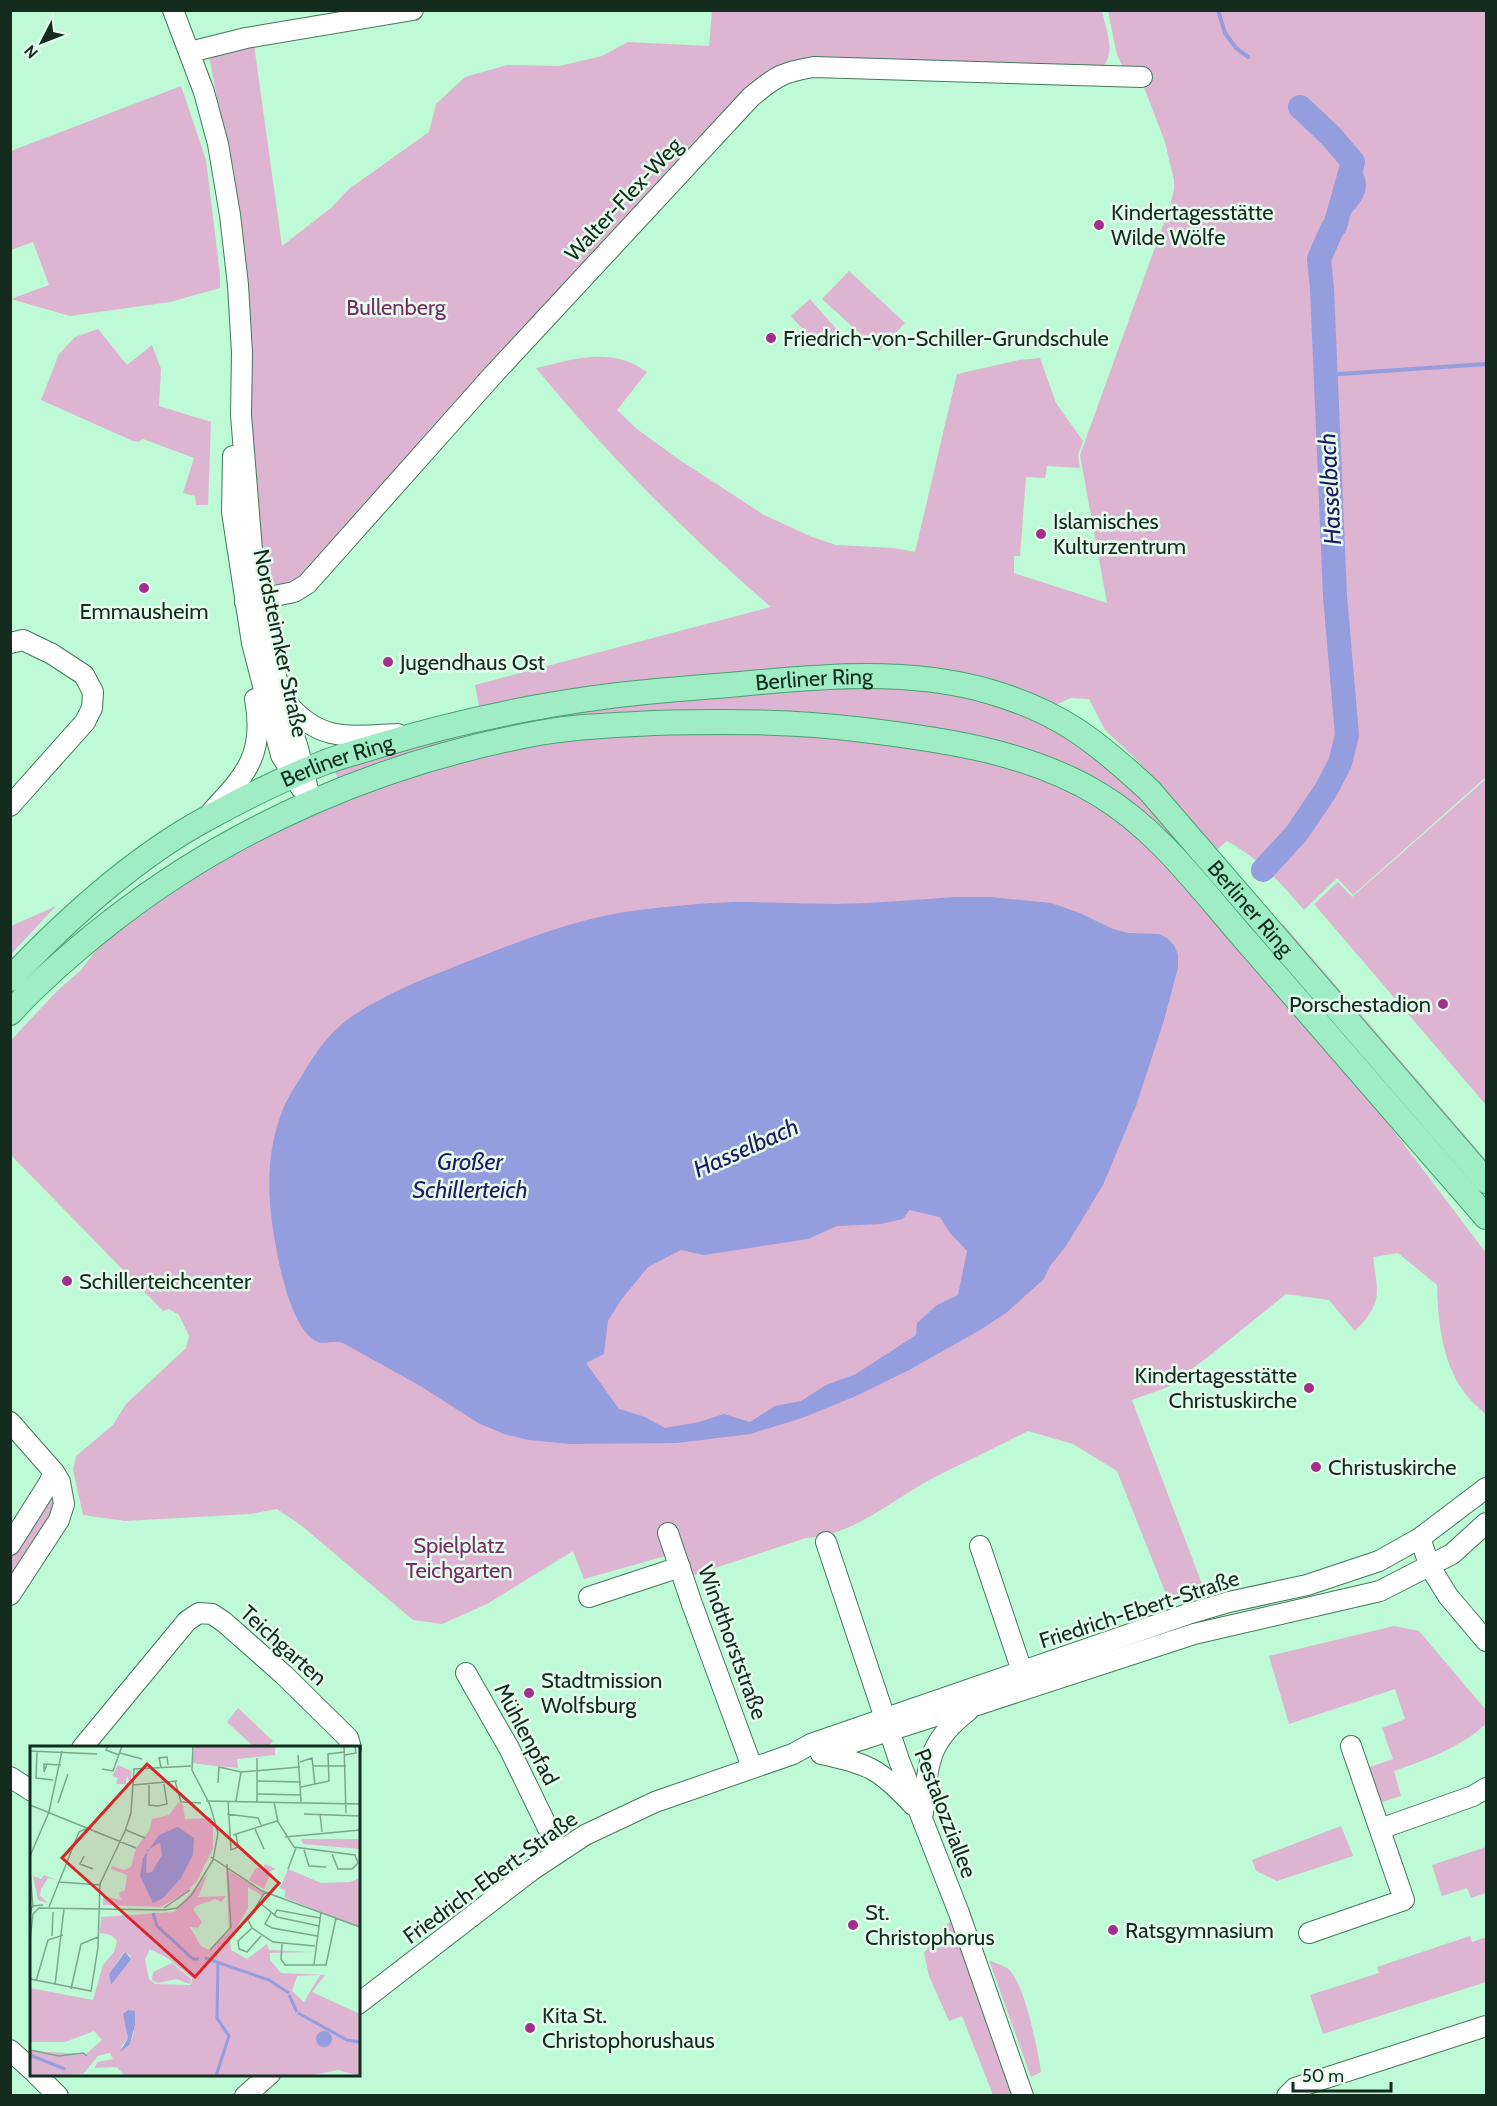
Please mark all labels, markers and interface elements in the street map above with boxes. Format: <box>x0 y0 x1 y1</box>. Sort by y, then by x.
north arrow <box>12 12 72 72</box>
text: N <box>20 41 42 62</box>
street label: Walter-Flex-Weg <box>559 131 688 267</box>
place label: Kindertagesstätte Wilde Wölfe <box>1111 199 1274 251</box>
marker: Kindertagesstätte Wilde Wölfe <box>1092 218 1106 232</box>
park label: Bullenberg <box>346 294 447 321</box>
place label: Friedrich-von-Schiller-Grundschule <box>783 325 1109 352</box>
marker: Friedrich-von-Schiller-Grundschule <box>764 331 778 345</box>
water label: Hasselbach <box>1312 432 1347 546</box>
place label: Islamisches Kulturzentrum <box>1053 508 1186 560</box>
marker: Islamisches Kulturzentrum <box>1034 527 1048 541</box>
street label: Nordsteimker Straße <box>247 547 314 740</box>
marker: Emmausheim <box>137 581 151 595</box>
place label: Emmausheim <box>80 598 208 625</box>
place label: Jugendhaus Ost <box>399 649 546 676</box>
marker: Jugendhaus Ost <box>381 655 395 669</box>
street label: Berliner Ring <box>754 663 874 696</box>
street label: Berliner Ring <box>277 729 398 793</box>
street label: Berliner Ring <box>1202 855 1300 962</box>
place label: Porschestadion <box>1289 991 1431 1018</box>
marker: Porschestadion <box>1436 997 1450 1011</box>
water label: Hasselbach <box>689 1112 803 1184</box>
water label: Großer Schillerteich <box>412 1147 528 1204</box>
place label: Schillerteichcenter <box>79 1268 251 1295</box>
marker: Schillerteichcenter <box>60 1274 74 1288</box>
place label: Kindertagesstätte Christuskirche <box>1134 1362 1297 1414</box>
marker: Kindertagesstätte Christuskirche <box>1302 1381 1316 1395</box>
place label: Christuskirche <box>1328 1454 1457 1481</box>
marker: Christuskirche <box>1309 1460 1323 1474</box>
park label: Spielplatz Teichgarten <box>405 1532 513 1584</box>
street label: Windthorststraße <box>692 1561 773 1723</box>
street label: Friedrich-Ebert-Straße <box>1036 1564 1243 1655</box>
street label: Teichgarten <box>235 1599 333 1691</box>
place label: Stadtmission Wolfsburg <box>541 1667 662 1719</box>
street label: Mühlenpfad <box>488 1679 565 1790</box>
marker: Stadtmission Wolfsburg <box>522 1686 536 1700</box>
street label: Pestalozziallee <box>908 1745 983 1882</box>
inset map <box>30 1746 360 2076</box>
street label: Friedrich-Ebert-Straße <box>398 1805 583 1950</box>
place label: St. Christophorus <box>865 1899 995 1951</box>
place label: Ratsgymnasium <box>1125 1917 1274 1944</box>
marker: St. Christophorus <box>846 1918 860 1932</box>
marker: Ratsgymnasium <box>1106 1923 1120 1937</box>
place label: Kita St. Christophorushaus <box>542 2002 715 2054</box>
marker: Kita St. Christophorushaus <box>523 2021 537 2035</box>
scale bar <box>1293 2055 1390 2093</box>
text: 50 m <box>1302 2065 1344 2087</box>

